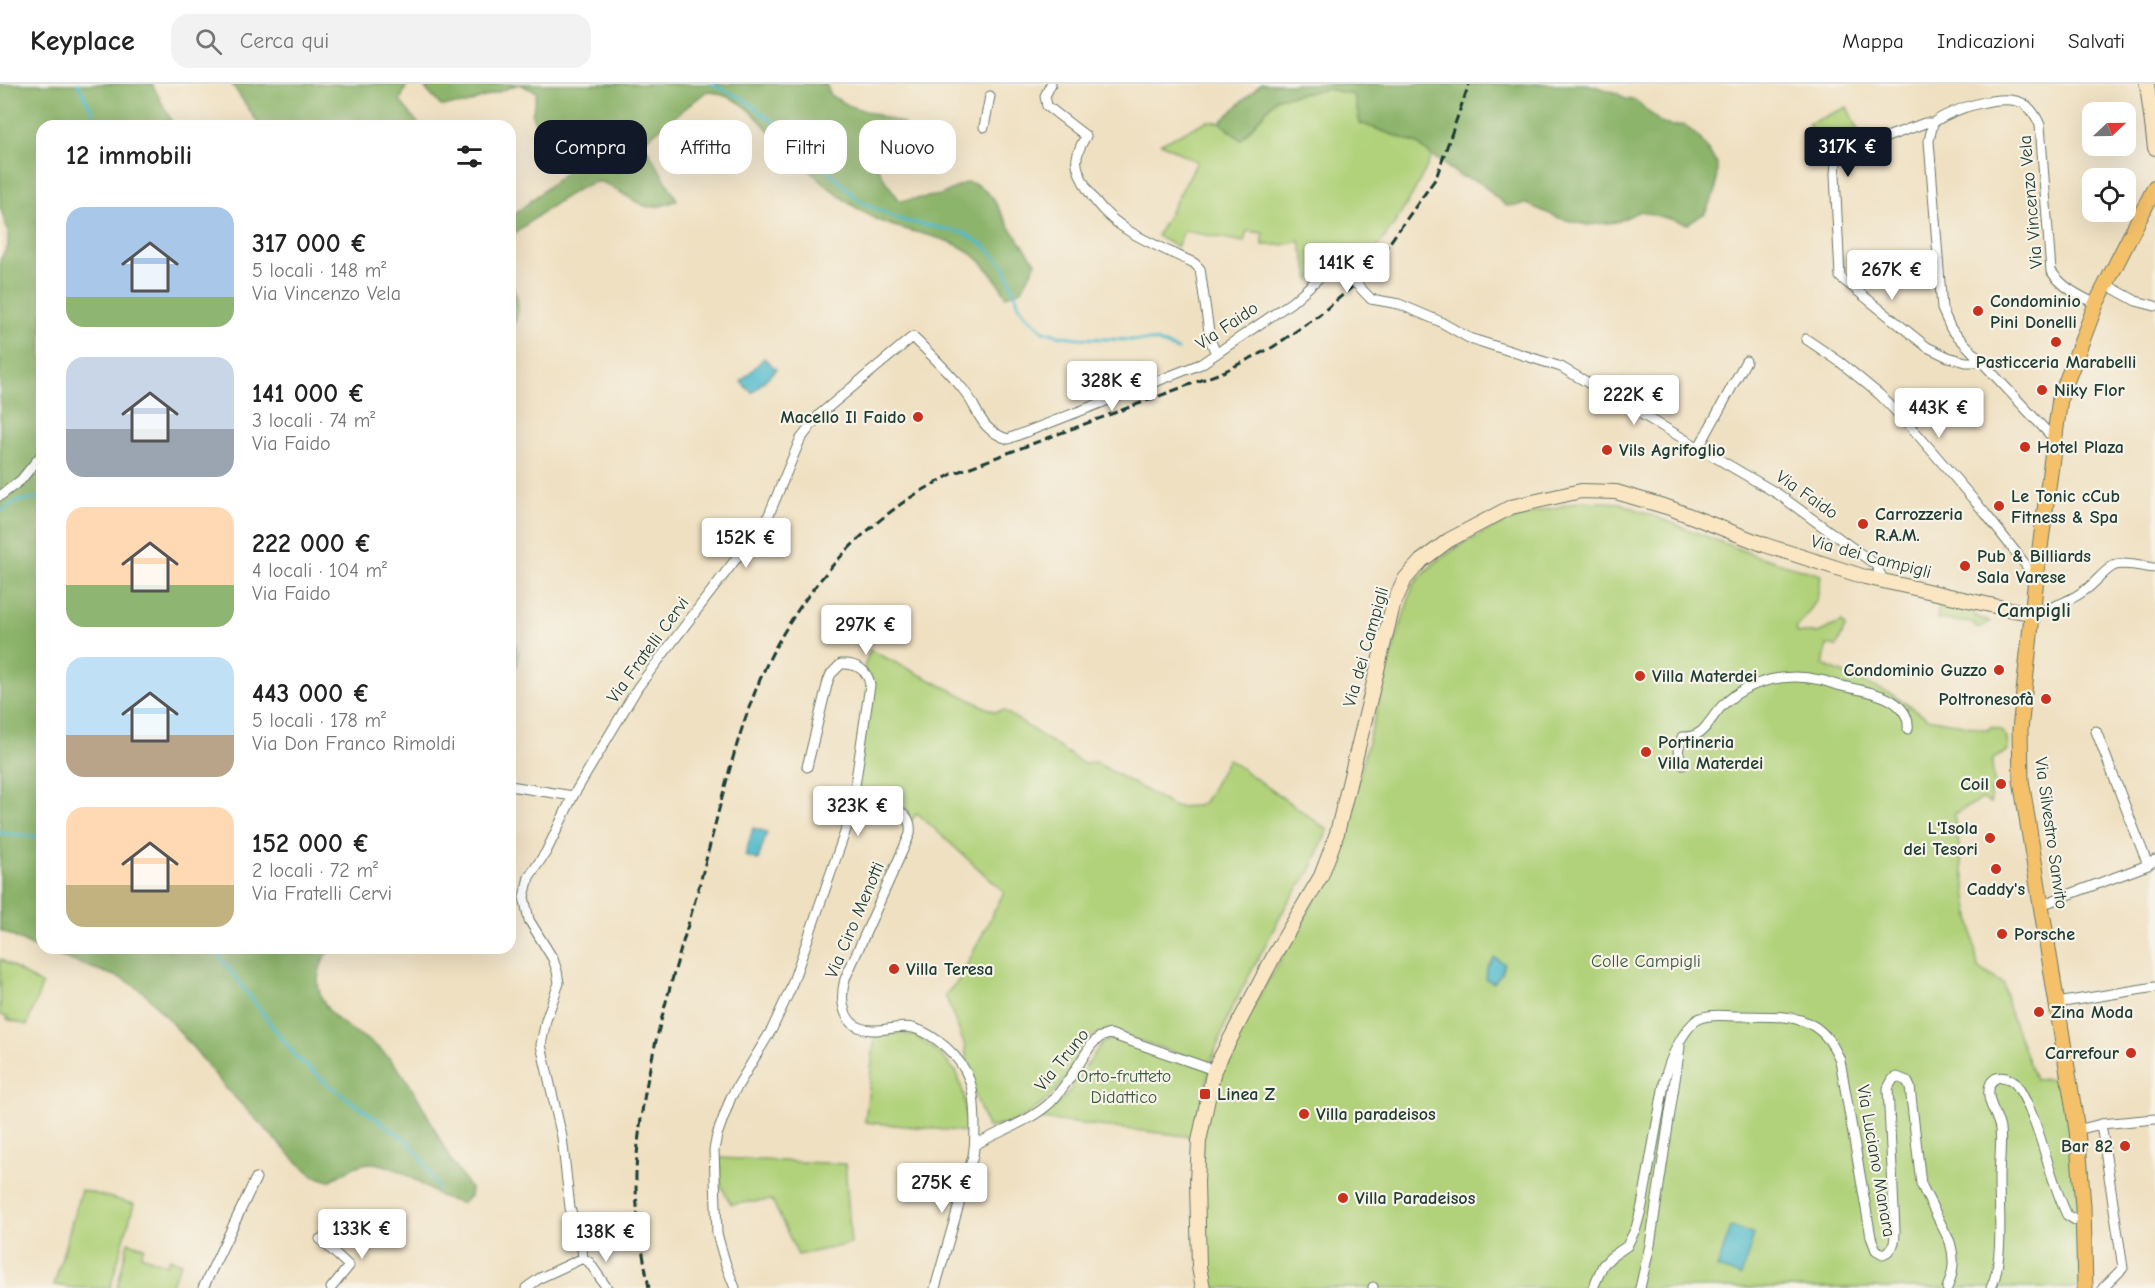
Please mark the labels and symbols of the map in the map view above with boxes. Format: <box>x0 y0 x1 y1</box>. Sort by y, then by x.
north arrow <box>2082 102 2136 156</box>
pin: 317K € <box>1799 127 1897 178</box>
street label: Via Vincenzo Vela <box>2015 134 2047 270</box>
pin: 141K € <box>1298 243 1396 294</box>
pin: 267K € <box>1843 250 1941 301</box>
place label: Condominio Pini Donelli <box>1990 291 2081 333</box>
street label: Via Faido <box>1192 297 1262 355</box>
marker: Condominio Pini Donelli <box>1971 304 1985 318</box>
marker: Pasticceria Marabelli <box>2049 335 2063 349</box>
place label: Pasticceria Marabelli <box>1976 352 2136 373</box>
pin: 328K € <box>1063 361 1161 412</box>
pin: 222K € <box>1585 375 1683 426</box>
place label: Niky Flor <box>2054 380 2126 401</box>
marker: Niky Flor <box>2035 383 2049 397</box>
pin: 443K € <box>1890 388 1988 439</box>
place label: Macello Il Faido <box>780 407 906 428</box>
marker: Macello Il Faido <box>911 410 925 424</box>
place label: Hotel Plaza <box>2037 437 2124 458</box>
place label: Vils Agrifoglio <box>1619 440 1725 461</box>
marker: Hotel Plaza <box>2018 440 2032 454</box>
marker: Vils Agrifoglio <box>1600 443 1614 457</box>
street label: Via Faido <box>1772 466 1842 524</box>
place label: Le Tonic cCub Fitness & Spa <box>2011 486 2120 528</box>
marker: Le Tonic cCub Fitness & Spa <box>1992 499 2006 513</box>
place label: Carrozzeria R.A.M. <box>1875 504 1963 546</box>
marker: Carrozzeria R.A.M. <box>1856 517 1870 531</box>
pin: 152K € <box>697 518 795 569</box>
street label: Via dei Campigli <box>1808 531 1934 583</box>
place label: Pub & Billiards Sala Varese <box>1977 546 2091 588</box>
marker: Pub & Billiards Sala Varese <box>1958 559 1972 573</box>
street label: Via dei Campigli <box>1339 584 1393 710</box>
street label: Via Fratelli Cervi <box>602 593 694 707</box>
district label: Campigli <box>1997 599 2071 622</box>
pin: 297K € <box>817 605 915 656</box>
place label: Condominio Guzzo <box>1843 660 1987 681</box>
marker: Condominio Guzzo <box>1992 663 2006 677</box>
place label: Villa Materdei <box>1652 666 1757 687</box>
marker: Villa Materdei <box>1633 669 1647 683</box>
place label: Poltronesofà <box>1938 689 2034 710</box>
marker: Poltronesofà <box>2039 692 2053 706</box>
place label: Portineria Villa Materdei <box>1658 732 1763 774</box>
marker: Portineria Villa Materdei <box>1639 745 1653 759</box>
street label: Via Silvestro Sanvito <box>2030 756 2072 910</box>
place label: Coil <box>1960 774 1989 795</box>
marker: Coil <box>1994 777 2008 791</box>
pin: 323K € <box>809 786 907 837</box>
place label: L'Isola dei Tesori <box>1904 818 1978 860</box>
marker: L'Isola dei Tesori <box>1983 831 1997 845</box>
street label: Via Ciro Menotti <box>821 859 889 981</box>
marker: Caddy's <box>1989 862 2003 876</box>
place label: Caddy's <box>1967 879 2026 900</box>
place label: Porsche <box>2014 924 2075 945</box>
marker: Porsche <box>1995 927 2009 941</box>
park label: Colle Campigli <box>1591 951 1701 972</box>
place label: Villa Teresa <box>906 959 993 980</box>
marker: Villa Teresa <box>887 962 901 976</box>
place label: Zina Moda <box>2051 1002 2133 1023</box>
marker: Zina Moda <box>2032 1005 2046 1019</box>
street label: Via Truno <box>1030 1025 1094 1095</box>
place label: Carrefour <box>2045 1043 2120 1064</box>
marker: Carrefour <box>2124 1046 2138 1060</box>
park label: Orto-frutteto Didattico <box>1077 1066 1171 1108</box>
street label: Via Luciano Manara <box>1852 1083 1900 1239</box>
place label: Linea Z <box>1217 1084 1276 1105</box>
marker: Linea Z <box>1198 1087 1212 1101</box>
place label: Villa paradeisos <box>1316 1104 1436 1125</box>
marker: Villa paradeisos <box>1297 1107 1311 1121</box>
place label: Bar 82 <box>2061 1136 2113 1157</box>
marker: Bar 82 <box>2118 1139 2132 1153</box>
pin: 275K € <box>893 1163 991 1214</box>
place label: Villa Paradeisos <box>1355 1188 1476 1209</box>
marker: Villa Paradeisos <box>1336 1191 1350 1205</box>
pin: 133K € <box>313 1209 411 1260</box>
pin: 138K € <box>557 1212 655 1263</box>

